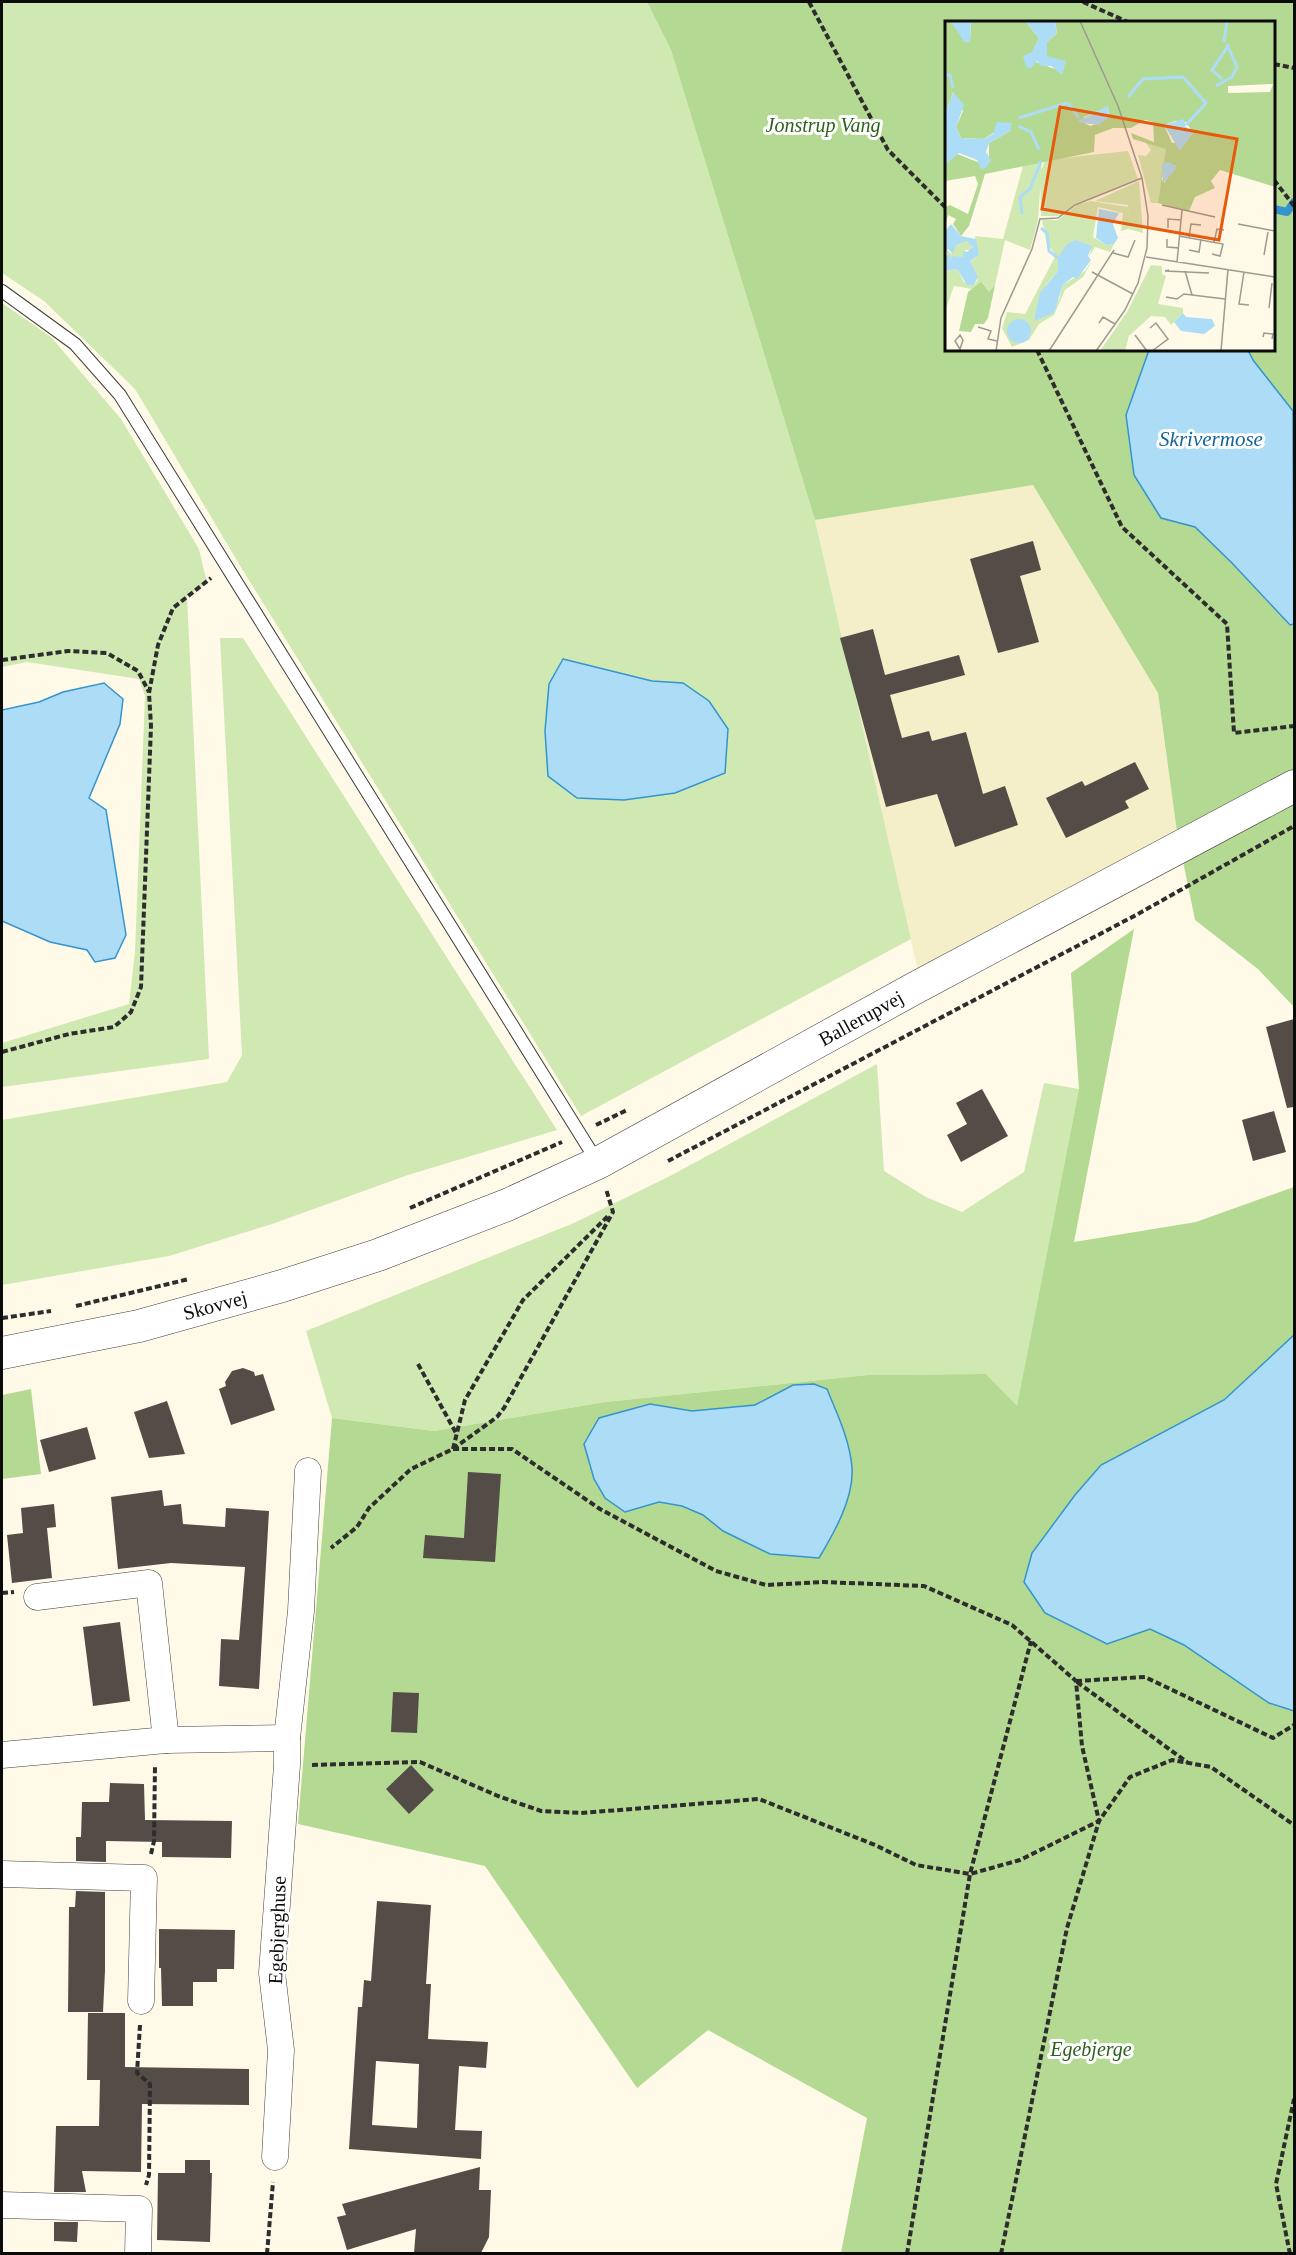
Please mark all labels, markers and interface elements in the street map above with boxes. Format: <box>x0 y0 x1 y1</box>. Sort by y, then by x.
inset map <box>945 21 1275 351</box>
park label: Jonstrup Vang <box>766 114 881 137</box>
water label: Skrivermose <box>1159 427 1263 451</box>
street label: Ballerupvej <box>815 986 908 1051</box>
street label: Skovvej <box>180 1286 250 1325</box>
street label: Egebjerghuse <box>264 1875 291 1985</box>
park label: Egebjerge <box>1049 2038 1132 2061</box>

